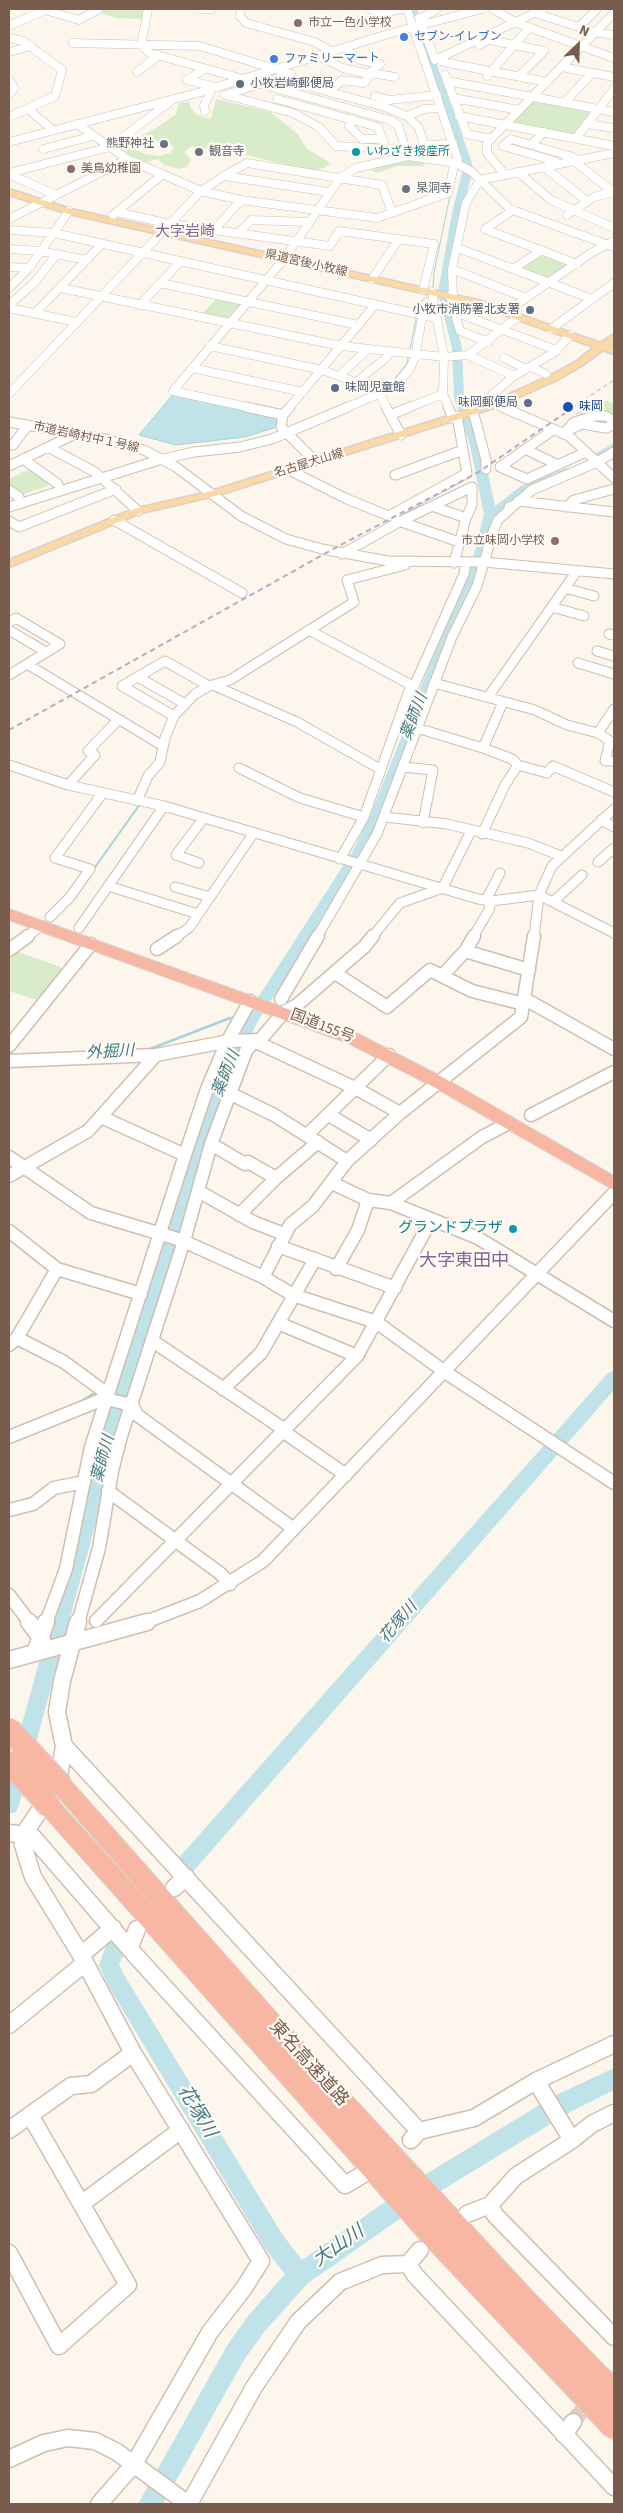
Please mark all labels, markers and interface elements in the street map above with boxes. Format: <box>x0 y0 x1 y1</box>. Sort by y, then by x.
place label: 市立一色小学校 <box>308 16 392 30</box>
marker: 市立一色小学校 <box>292 17 304 29</box>
north arrow <box>553 20 603 70</box>
text: N <box>576 20 592 42</box>
place label: セブン-イレブン <box>414 30 502 44</box>
marker: セブン-イレブン <box>398 31 410 43</box>
place label: ファミリーマート <box>284 52 380 66</box>
marker: ファミリーマート <box>268 53 280 65</box>
place label: 小牧岩崎郵便局 <box>250 77 334 91</box>
marker: 小牧岩崎郵便局 <box>234 78 246 90</box>
place label: 熊野神社 <box>106 137 154 151</box>
marker: 熊野神社 <box>158 138 170 150</box>
place label: 観音寺 <box>209 145 245 159</box>
place label: いわざき授産所 <box>366 145 450 159</box>
marker: 観音寺 <box>193 146 205 158</box>
marker: いわざき授産所 <box>350 146 362 158</box>
place label: 美鳥幼稚園 <box>81 162 141 176</box>
marker: 美鳥幼稚園 <box>65 163 77 175</box>
place label: 杲洞寺 <box>416 182 452 196</box>
marker: 杲洞寺 <box>400 183 412 195</box>
district label: 大字岩崎 <box>155 224 215 242</box>
street label: 県道宮後小牧線 <box>263 248 349 280</box>
place label: 小牧市消防署北支署 <box>412 303 520 317</box>
marker: 小牧市消防署北支署 <box>524 304 536 316</box>
place label: 味岡児童館 <box>345 381 405 395</box>
marker: 味岡児童館 <box>329 382 341 394</box>
place label: 味岡郵便局 <box>458 396 518 410</box>
marker: 味岡郵便局 <box>522 397 534 409</box>
marker: 味岡 <box>561 400 575 414</box>
place label: 味岡 <box>579 400 603 414</box>
street label: 市道岩崎村中１号線 <box>32 420 140 456</box>
street label: 名古屋犬山線 <box>272 447 346 481</box>
place label: 市立味岡小学校 <box>461 534 545 548</box>
marker: 市立味岡小学校 <box>549 535 561 547</box>
water label: 薬師川 <box>397 691 433 743</box>
street label: 国道155号 <box>287 1007 357 1047</box>
water label: 外掘川 <box>86 1042 134 1064</box>
water label: 薬師川 <box>209 1048 245 1100</box>
place label: グランドプラザ <box>398 1220 503 1238</box>
marker: グランドプラザ <box>507 1223 519 1235</box>
district label: 大字東田中 <box>419 1251 509 1273</box>
water label: 薬師川 <box>89 1433 119 1485</box>
water label: 花塚川 <box>376 1599 422 1647</box>
street label: 東名高速道路 <box>264 2017 352 2111</box>
water label: 花塚川 <box>172 2082 220 2142</box>
water label: 大山川 <box>309 2221 369 2273</box>

